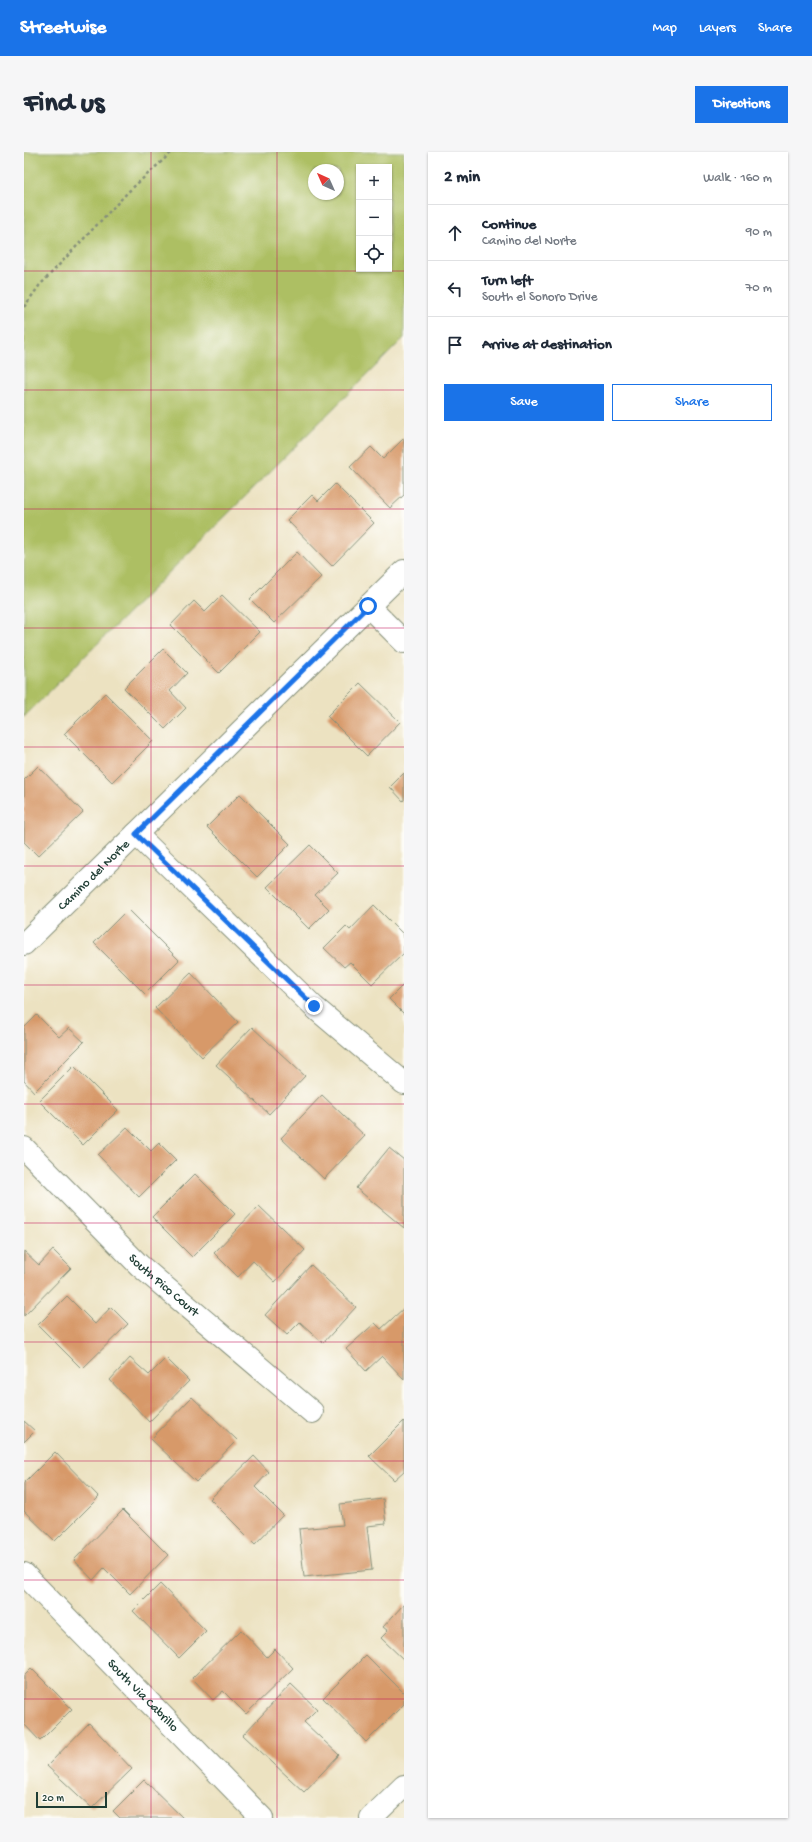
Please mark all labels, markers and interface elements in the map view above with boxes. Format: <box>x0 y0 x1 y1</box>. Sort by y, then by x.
text: Streetwise <box>20 17 106 40</box>
text: Map <box>653 20 677 37</box>
text: Layers <box>699 20 736 37</box>
text: Share <box>758 20 792 37</box>
button: Directions <box>695 86 788 123</box>
text: Find us <box>24 88 104 121</box>
north arrow <box>308 164 344 200</box>
map controls <box>356 164 392 272</box>
button: + <box>356 164 392 200</box>
text: 2 min <box>444 168 480 188</box>
text: Walk · 160 m <box>703 171 772 186</box>
button: − <box>356 200 392 236</box>
text: Continue <box>482 216 536 234</box>
icon: ahead <box>444 222 466 244</box>
text: 90 m <box>746 225 772 240</box>
text: Camino del Norte <box>482 234 576 249</box>
button: locate <box>356 236 392 272</box>
text: Turn left <box>482 272 533 290</box>
icon: left <box>444 278 466 300</box>
text: 70 m <box>746 281 772 296</box>
text: South el Sonoro Drive <box>482 290 597 305</box>
icon: arrive <box>444 334 466 356</box>
text: Arrive at destination <box>482 336 612 354</box>
button: Save <box>444 384 604 421</box>
button: Share <box>612 384 772 421</box>
route start <box>359 597 377 615</box>
street label: Camino del Norte <box>55 837 133 914</box>
route end <box>305 997 323 1015</box>
street label: South Pico Court <box>125 1251 203 1321</box>
street label: South Via Cabrillo <box>104 1656 182 1735</box>
scale bar <box>36 1790 107 1809</box>
text: 20 m <box>42 1793 64 1805</box>

